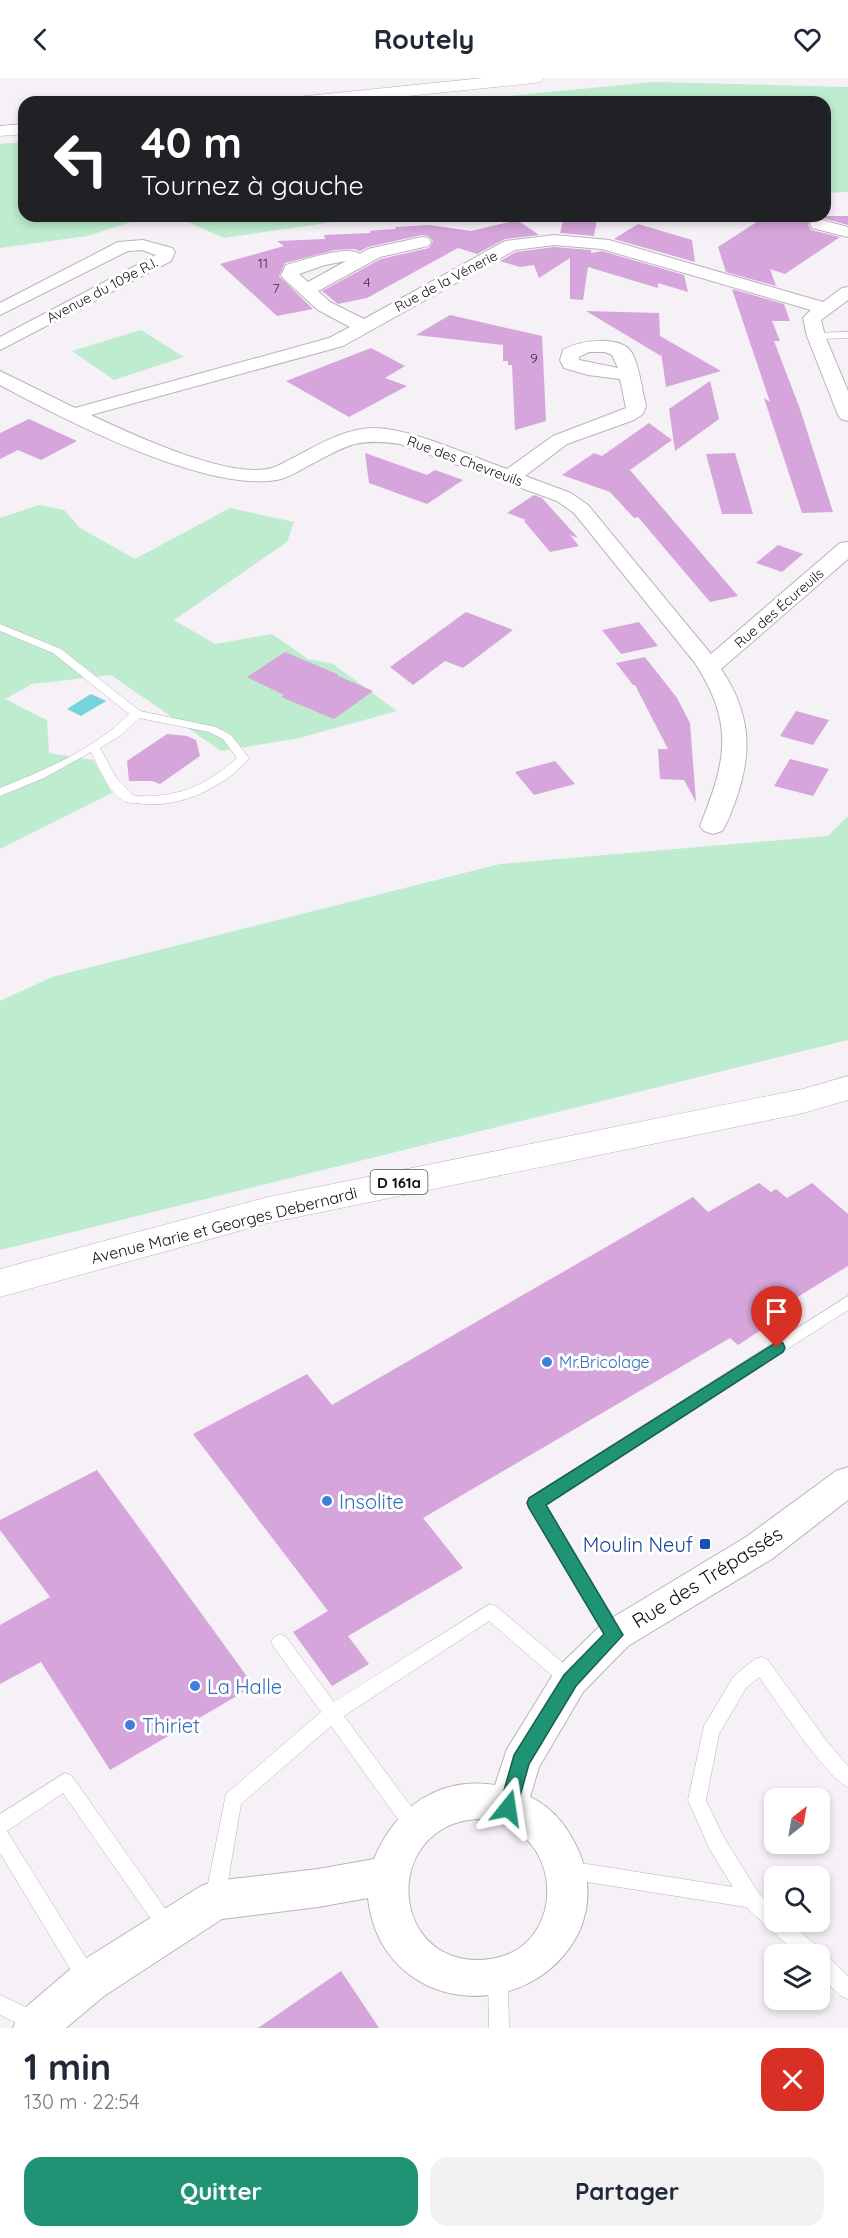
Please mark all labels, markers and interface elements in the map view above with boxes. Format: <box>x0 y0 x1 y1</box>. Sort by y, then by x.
text: Routely <box>374 22 474 56</box>
icon: back <box>24 23 57 56</box>
icon: heart <box>791 23 824 56</box>
text: 40 m <box>141 116 242 169</box>
icon: left <box>42 120 120 198</box>
text: Tournez à gauche <box>141 168 364 202</box>
street label: Rue de la Vénerie <box>391 246 501 316</box>
street label: Avenue du 109e R.I. <box>43 253 161 327</box>
house number: 11 <box>258 254 268 272</box>
house number: 4 <box>363 273 371 291</box>
house number: 7 <box>272 279 280 297</box>
house number: 9 <box>530 349 538 367</box>
street label: Rue des Chevreuils <box>405 432 525 490</box>
street label: Rue des Écureuils <box>731 564 827 652</box>
road number: D 161a <box>370 1170 428 1194</box>
street label: Avenue Marie et Georges Debernardi <box>89 1182 359 1268</box>
pin <box>751 1286 802 1348</box>
icon: arrive <box>760 1295 793 1328</box>
place label: Mr.Bricolage <box>559 1352 650 1372</box>
marker: Mr.Bricolage <box>540 1355 554 1369</box>
place label: Insolite <box>339 1489 404 1514</box>
marker: Insolite <box>320 1494 334 1508</box>
street label: Rue des Trépassés <box>627 1521 787 1633</box>
place label: Moulin Neuf <box>583 1532 693 1557</box>
marker: Moulin Neuf <box>698 1537 712 1551</box>
place label: La Halle <box>207 1674 282 1699</box>
marker: La Halle <box>188 1679 202 1693</box>
place label: Thiriet <box>142 1713 200 1738</box>
marker: Thiriet <box>123 1718 137 1732</box>
position arrow <box>476 1776 540 1840</box>
north arrow <box>764 1788 830 1854</box>
map controls <box>764 1788 830 2010</box>
button: search <box>764 1866 830 1932</box>
button: layers <box>764 1944 830 2010</box>
text: 1 min <box>24 2044 111 2089</box>
button: close <box>761 2048 824 2111</box>
text: 130 m · 22:54 <box>24 2089 140 2114</box>
button: Quitter <box>24 2157 418 2226</box>
button: Partager <box>430 2157 824 2226</box>

